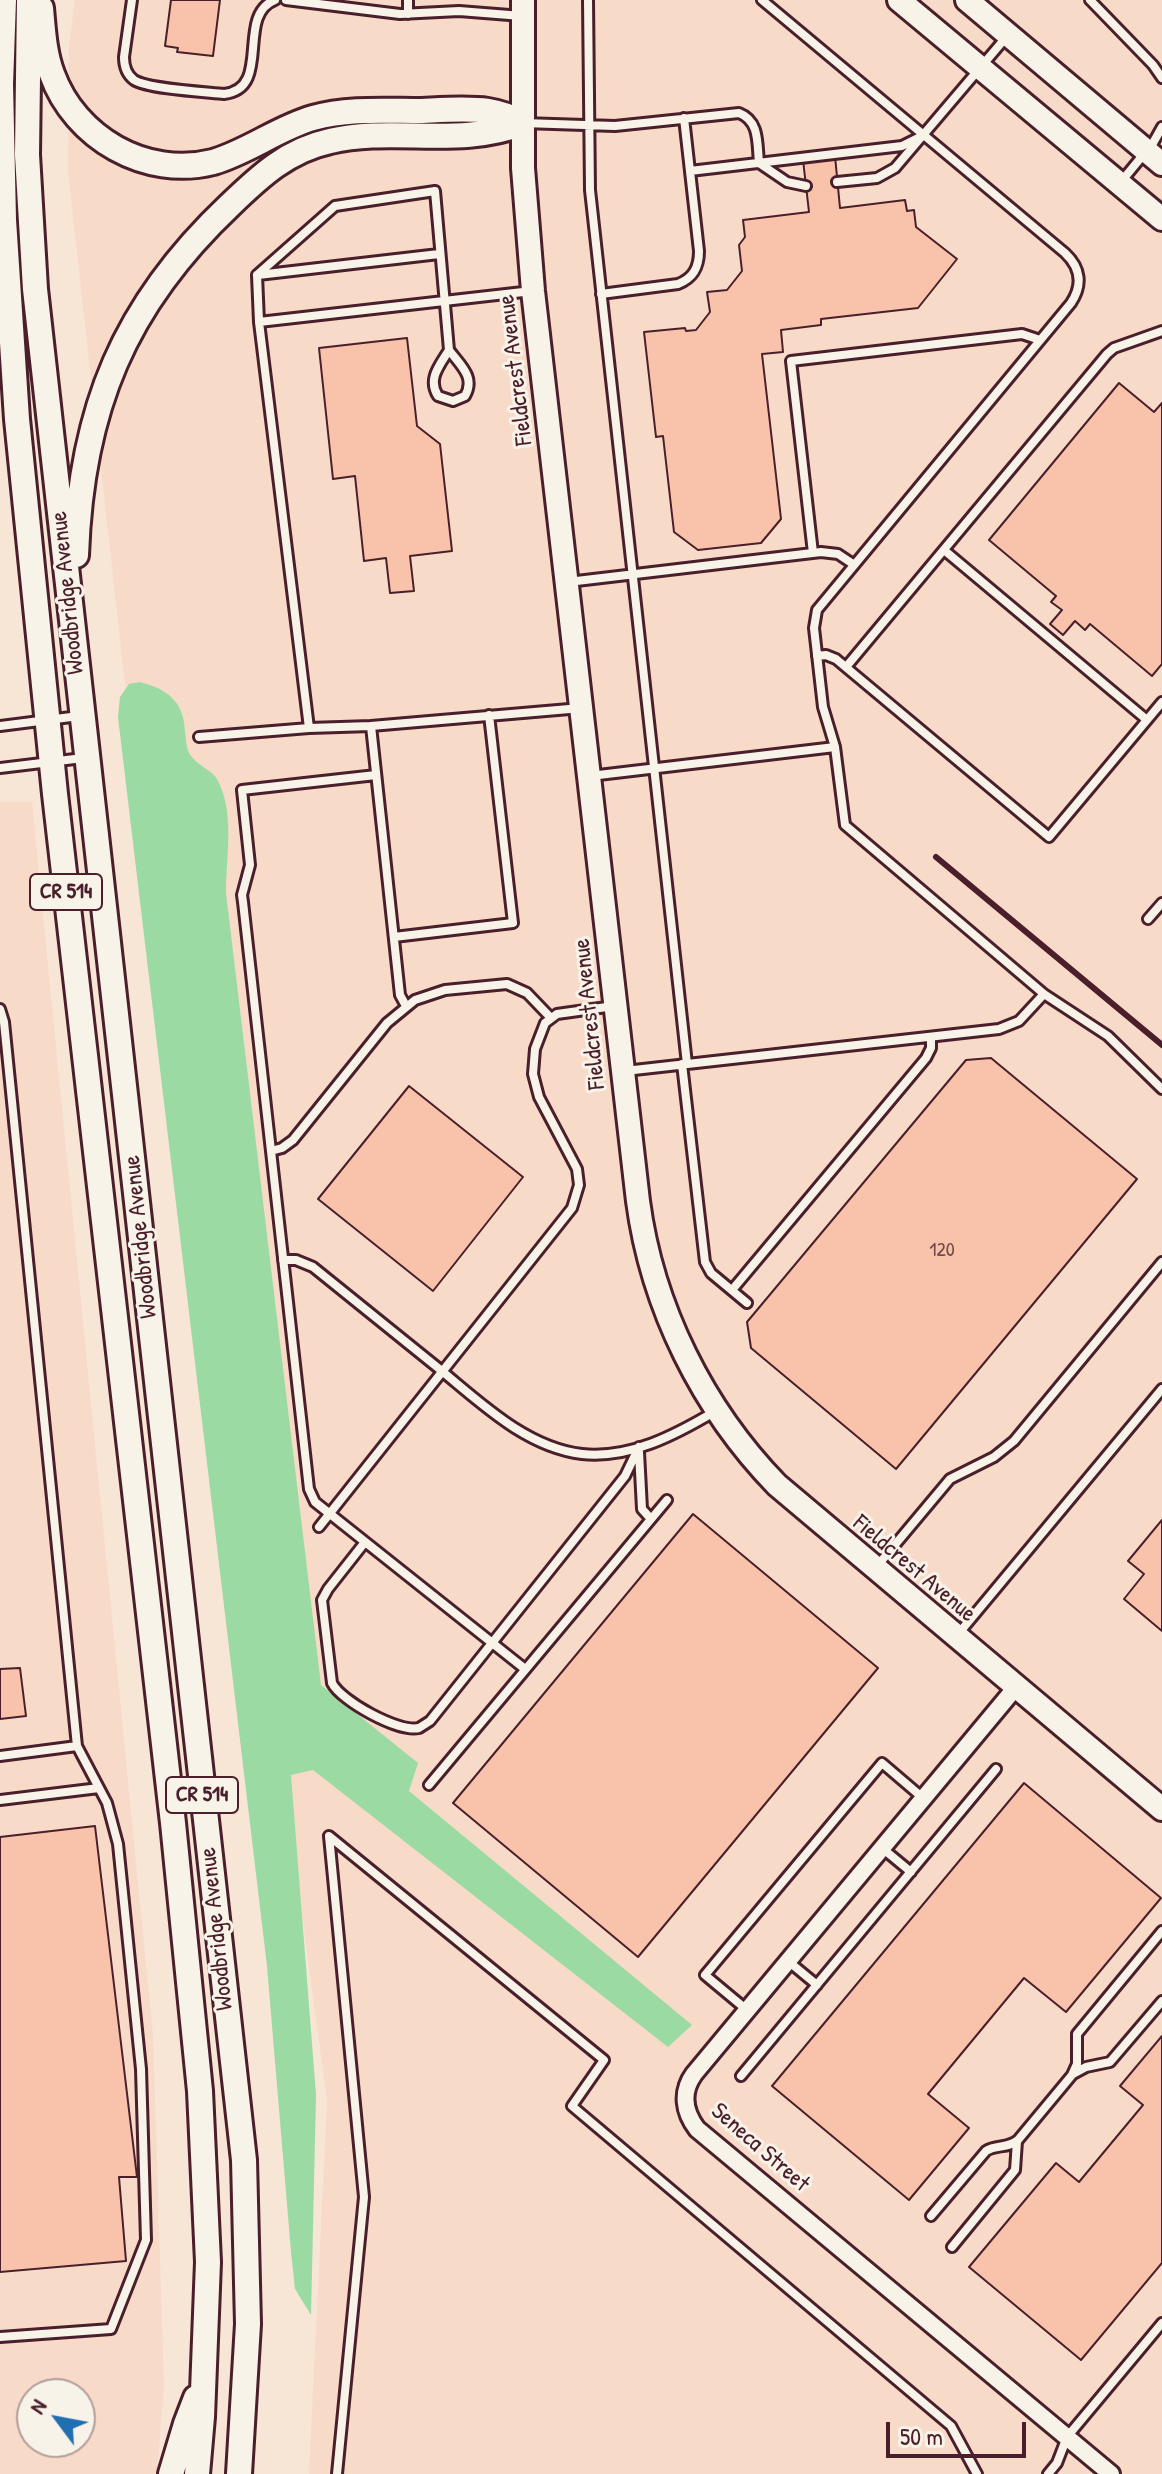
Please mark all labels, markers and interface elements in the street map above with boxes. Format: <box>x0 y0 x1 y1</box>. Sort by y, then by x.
street label: Fieldcrest Avenue <box>492 293 540 447</box>
street label: Woodbridge Avenue <box>45 510 91 676</box>
road number: CR 514 <box>30 874 102 910</box>
street label: Fieldcrest Avenue <box>568 937 612 1091</box>
street label: Woodbridge Avenue <box>118 1154 164 1320</box>
house number: 120 <box>929 1239 955 1263</box>
street label: Fieldcrest Avenue <box>847 1509 981 1629</box>
road number: CR 514 <box>166 1777 238 1813</box>
street label: Woodbridge Avenue <box>194 1846 240 2012</box>
street label: Seneca Street <box>705 2097 815 2199</box>
north arrow <box>16 2378 96 2458</box>
text: N <box>22 2393 53 2419</box>
scale bar <box>890 2406 1030 2456</box>
text: 50 m <box>900 2420 943 2452</box>

